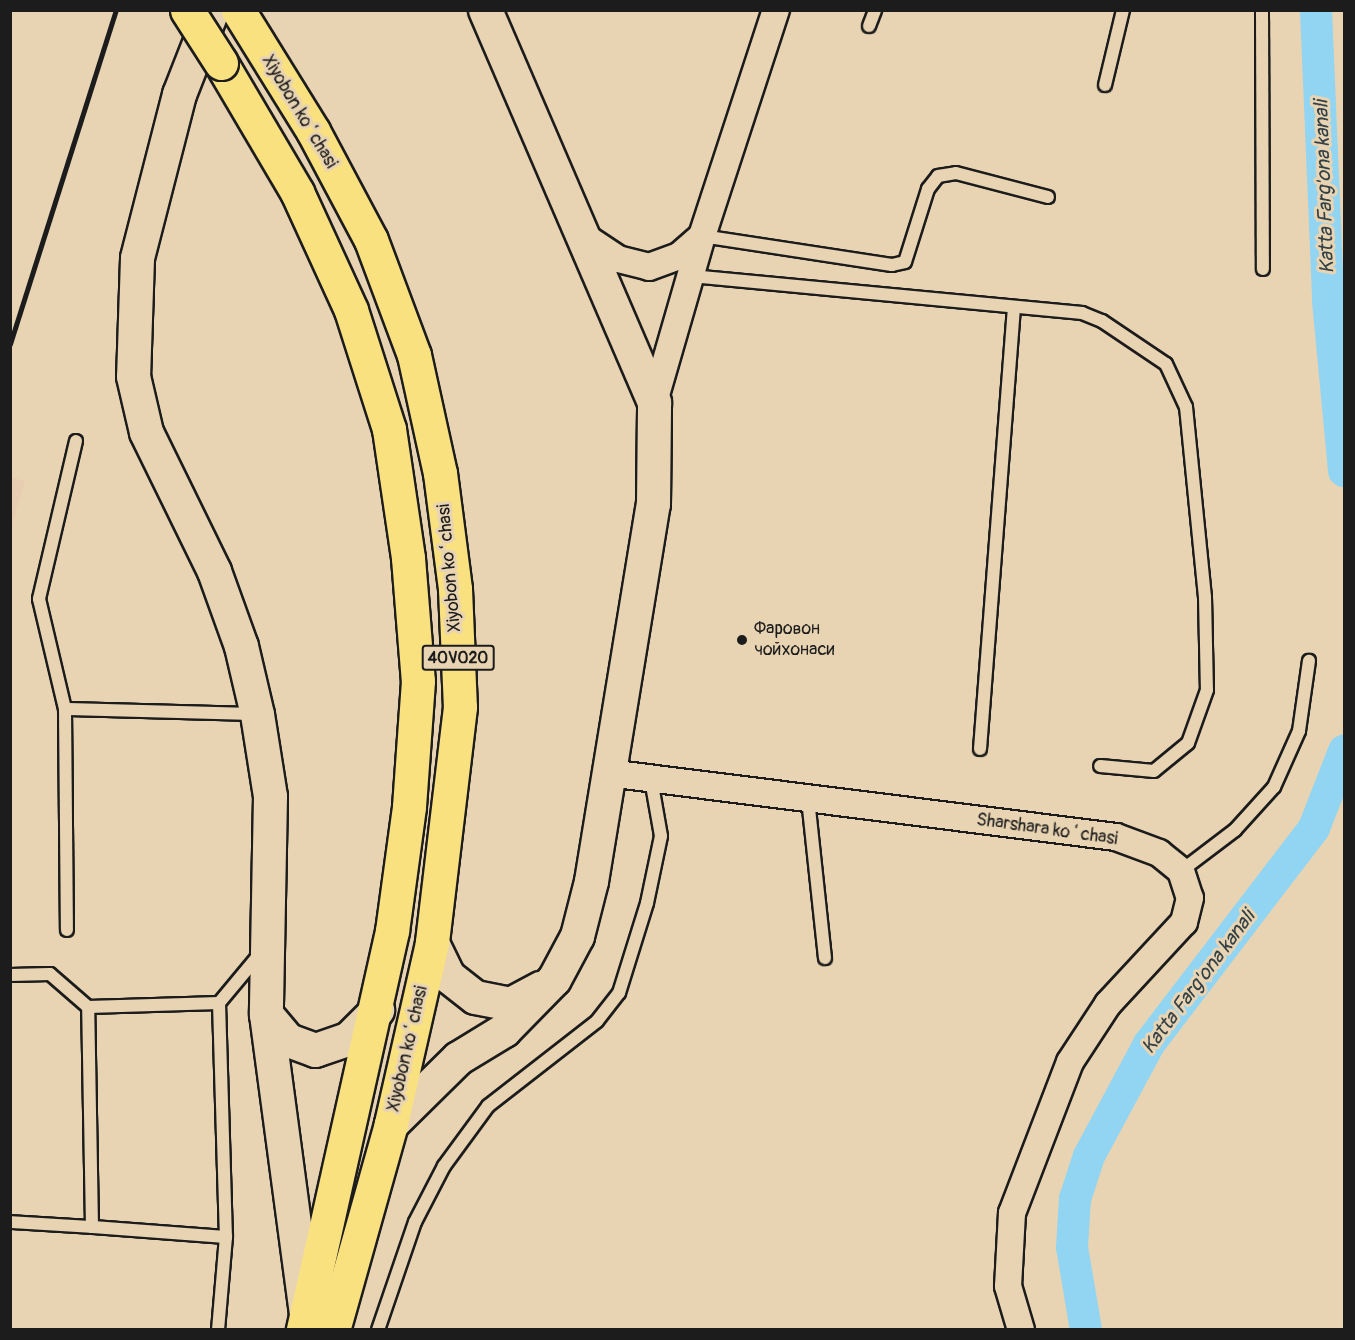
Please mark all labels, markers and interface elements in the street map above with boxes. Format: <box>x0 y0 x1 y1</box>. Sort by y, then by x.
street label: Xiyobon koʻchasi <box>257 51 341 173</box>
water label: Katta Farg'ona kanali <box>1309 100 1339 274</box>
street label: Xiyobon koʻchasi <box>434 503 466 633</box>
place label: Фаровон чойхонаси <box>754 619 835 662</box>
marker: Фаровон чойхонаси <box>735 633 749 647</box>
road number: 40V020 <box>420 645 496 671</box>
street label: Sharshara koʻchasi <box>975 809 1119 851</box>
water label: Katta Farg'ona kanali <box>1136 906 1260 1058</box>
street label: Xiyobon koʻchasi <box>383 984 433 1114</box>

